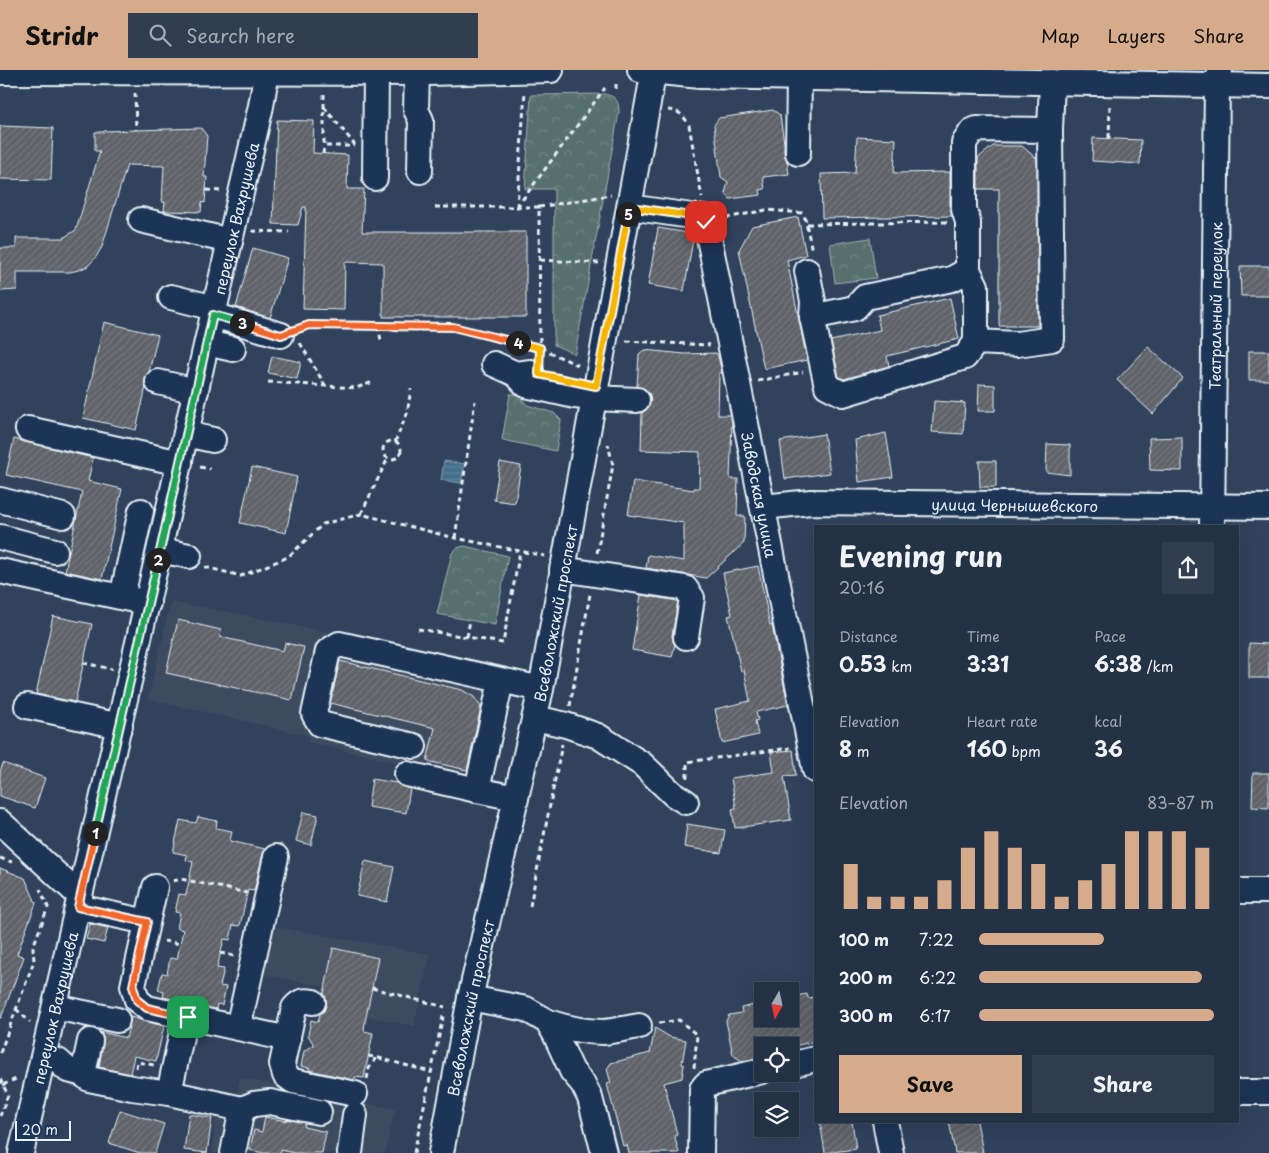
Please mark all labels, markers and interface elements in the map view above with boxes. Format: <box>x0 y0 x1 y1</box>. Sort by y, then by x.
search box <box>128 13 478 58</box>
text: Stridr <box>25 17 98 53</box>
icon: search <box>146 21 174 49</box>
text: Search here <box>186 21 295 49</box>
text: Map <box>1041 22 1080 49</box>
text: Layers <box>1108 22 1165 49</box>
text: Share <box>1193 22 1244 49</box>
street label: переулок Вахрушева <box>207 139 264 297</box>
pin <box>685 201 727 243</box>
pin: 5 <box>616 202 640 226</box>
text: 5 <box>624 204 633 225</box>
icon: check <box>692 208 720 236</box>
street label: Театральный переулок <box>1202 222 1227 390</box>
pin: 3 <box>230 310 254 336</box>
text: 3 <box>238 313 247 334</box>
pin: 4 <box>506 330 530 356</box>
text: 4 <box>514 333 523 354</box>
street label: Заводская улица <box>736 430 784 560</box>
street label: улица Чернышевского <box>931 492 1098 517</box>
street label: Всеволожский проспект <box>527 522 582 704</box>
text: Evening run <box>839 534 1003 577</box>
button: share <box>1162 542 1214 594</box>
pin: 2 <box>146 548 170 572</box>
text: 2 <box>154 550 163 571</box>
text: 20:16 <box>839 575 885 599</box>
text: Distance <box>839 626 898 647</box>
text: Time <box>967 626 1000 647</box>
text: Pace <box>1094 626 1126 647</box>
text: 0.53 <box>839 647 887 679</box>
text: 3:31 <box>967 647 1009 679</box>
text: 6:38 <box>1094 647 1142 679</box>
text: km <box>887 656 912 677</box>
text: /km <box>1142 656 1174 677</box>
text: Elevation <box>839 711 899 732</box>
text: Heart rate <box>967 711 1037 732</box>
text: kcal <box>1094 711 1122 732</box>
text: 8 <box>839 732 852 764</box>
text: 160 <box>967 732 1007 764</box>
text: 36 <box>1094 732 1123 764</box>
text: m <box>852 741 869 762</box>
text: bpm <box>1007 741 1041 762</box>
text: Elevation <box>839 790 908 814</box>
text: 83–87 m <box>1147 790 1214 814</box>
pin: 1 <box>82 820 108 846</box>
text: 1 <box>92 823 99 844</box>
street label: Всеволожский проспект <box>440 917 499 1098</box>
text: 100 m <box>839 927 889 951</box>
text: 7:22 <box>919 927 954 951</box>
street label: переулок Вахрушева <box>26 929 83 1086</box>
text: 200 m <box>839 965 893 989</box>
text: 6:22 <box>919 965 956 989</box>
north arrow <box>754 982 799 1028</box>
map controls <box>754 982 799 1137</box>
pin <box>167 996 209 1038</box>
icon: arrive <box>174 1003 202 1031</box>
text: 300 m <box>839 1003 893 1027</box>
text: 6:17 <box>919 1003 951 1027</box>
button: locate <box>754 1037 799 1082</box>
button: Save <box>839 1055 1022 1113</box>
button: Share <box>1032 1055 1214 1113</box>
button: layers <box>754 1092 799 1137</box>
scale bar <box>15 1118 71 1141</box>
text: 20 m <box>22 1119 58 1140</box>

